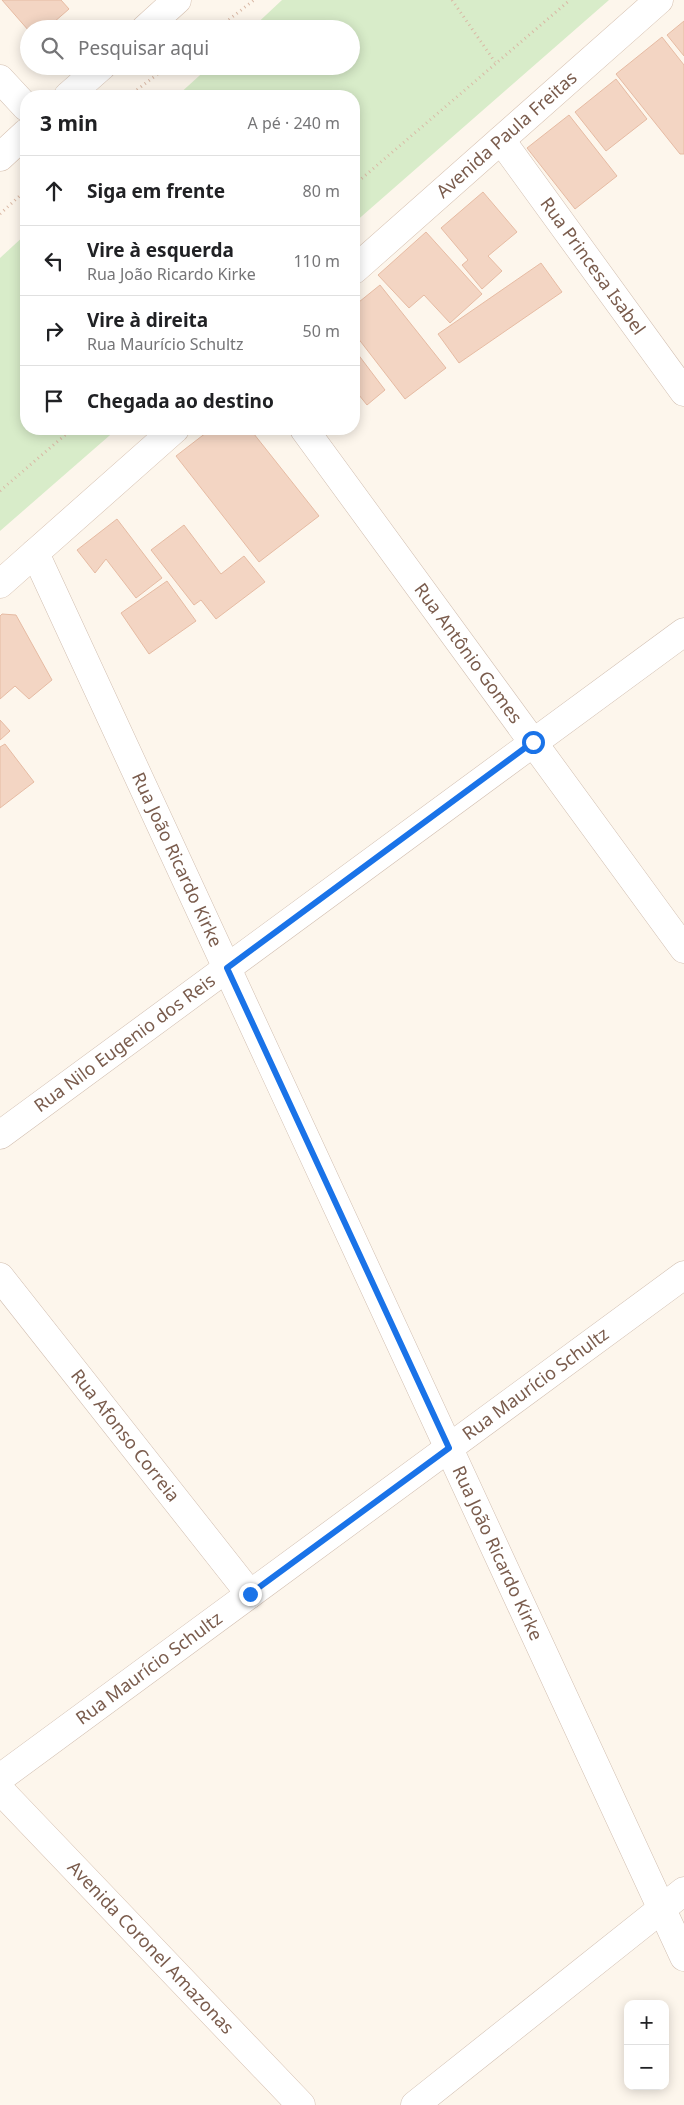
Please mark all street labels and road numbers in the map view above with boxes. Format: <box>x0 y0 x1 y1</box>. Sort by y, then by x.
street label: Avenida Paula Freitas <box>431 65 582 203</box>
street label: Rua Princesa Isabel <box>536 192 651 339</box>
street label: Rua Antônio Gomes <box>410 578 528 728</box>
street label: Rua João Ricardo Kirke <box>127 768 228 951</box>
street label: Rua Nilo Eugenio dos Reis <box>29 968 220 1117</box>
street label: Rua Maurício Schultz <box>457 1321 613 1445</box>
street label: Rua Afonso Correia <box>66 1364 186 1506</box>
street label: Rua João Ricardo Kirke <box>448 1462 549 1644</box>
street label: Rua Maurício Schultz <box>70 1606 226 1729</box>
street label: Avenida Coronel Amazonas <box>63 1855 240 2039</box>

